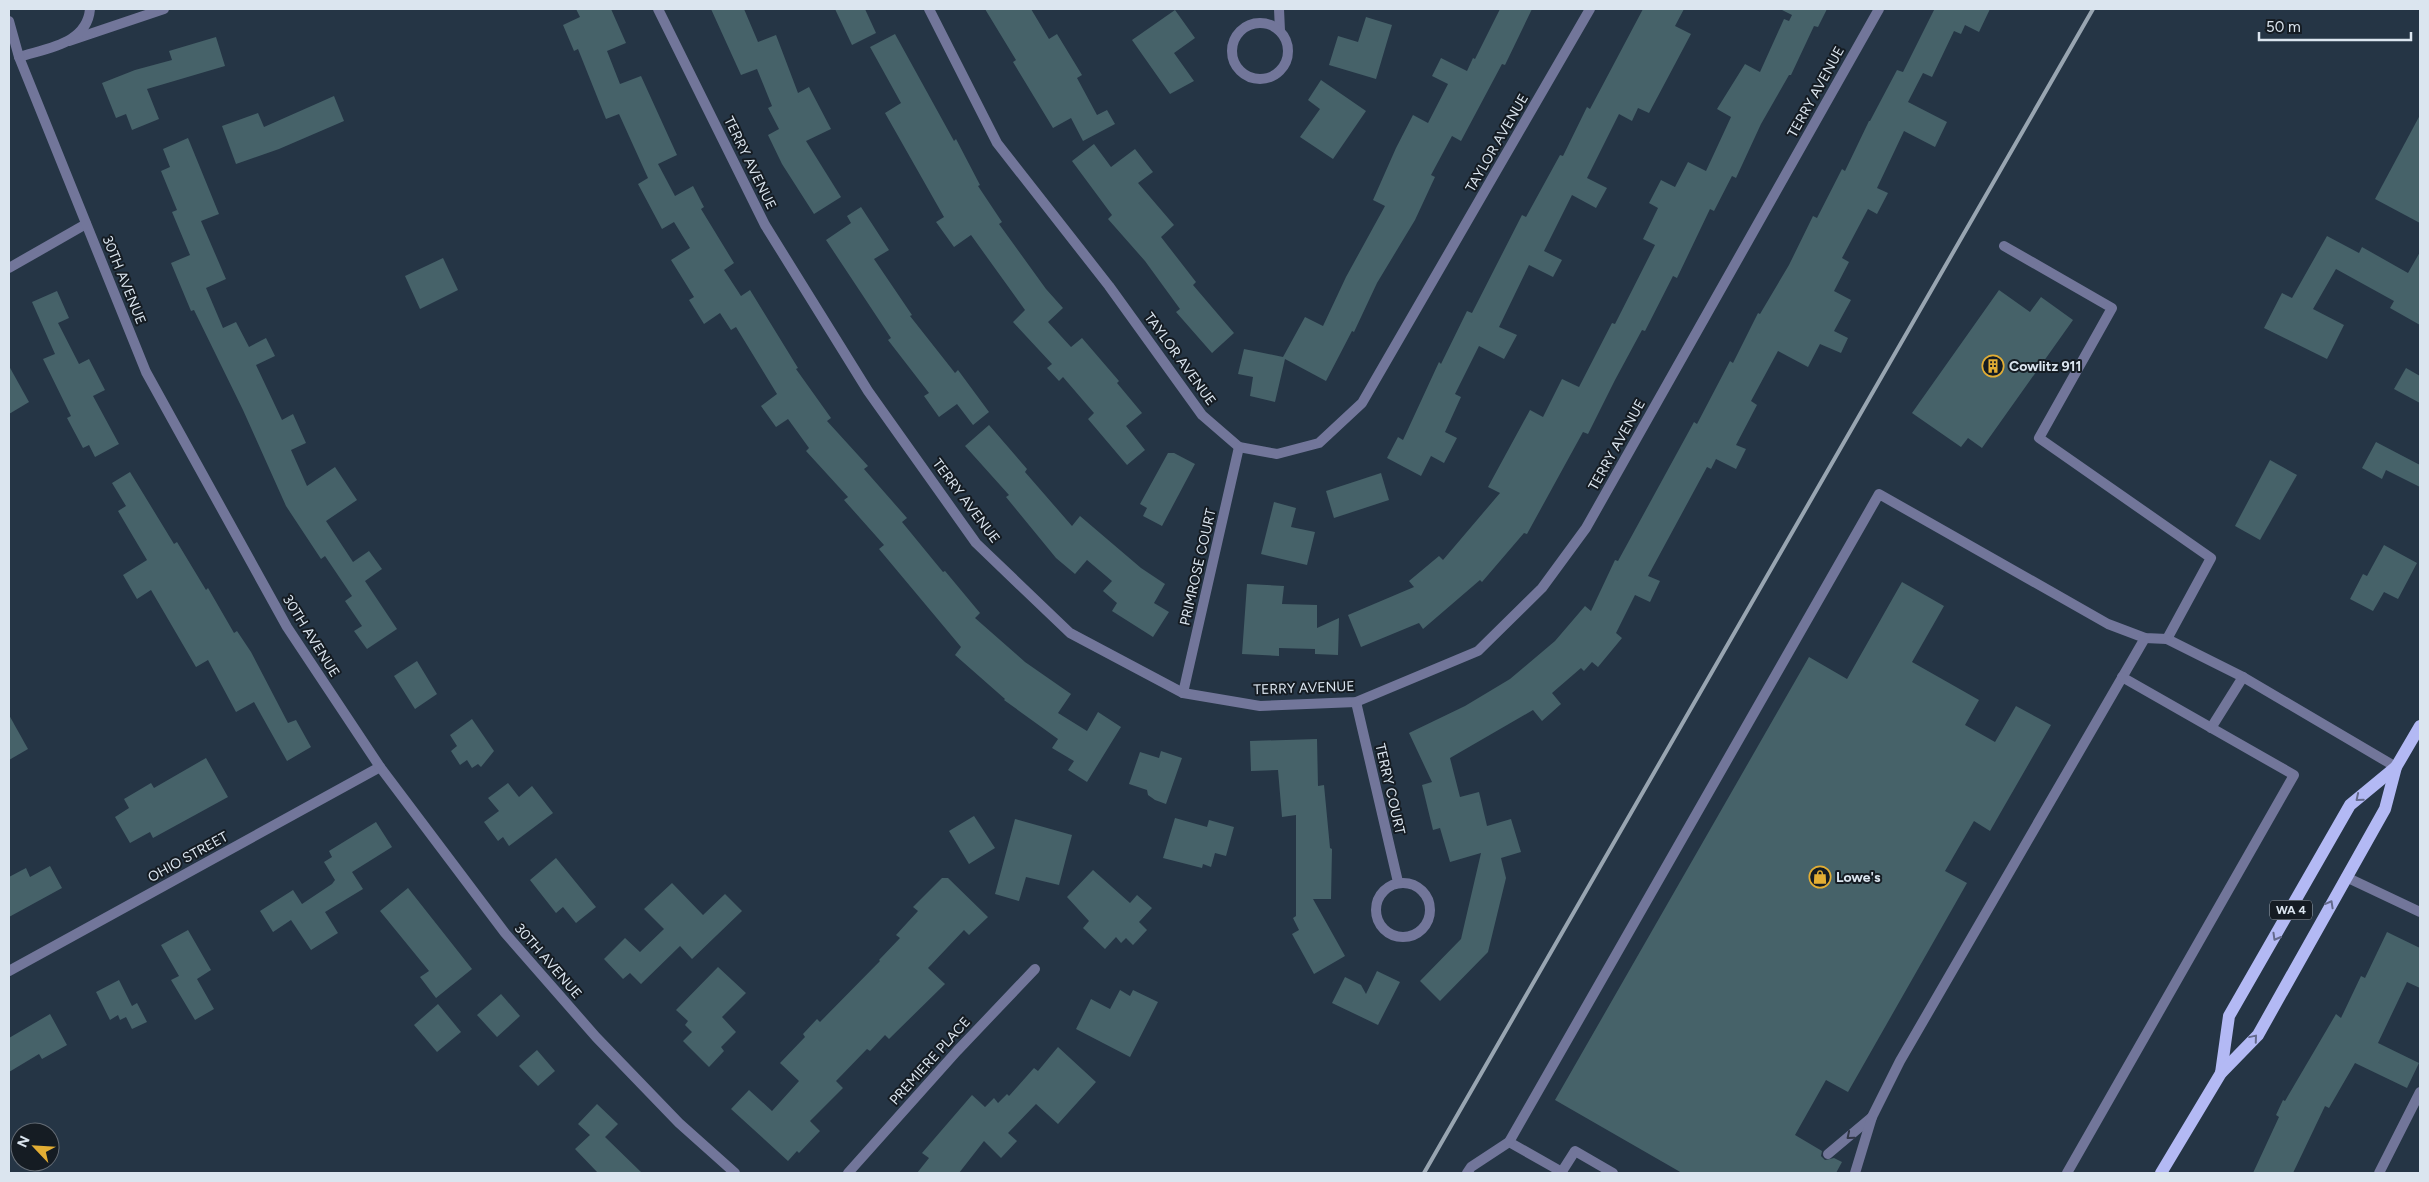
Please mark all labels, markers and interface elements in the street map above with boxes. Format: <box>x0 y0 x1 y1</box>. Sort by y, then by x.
scale bar <box>2259 10 2412 42</box>
text: 50 m <box>2266 18 2301 36</box>
street label: TERRY AVENUE <box>1784 44 1848 140</box>
street label: TAYLOR AVENUE <box>1462 91 1532 195</box>
street label: TERRY AVENUE <box>720 114 780 212</box>
street label: 30TH AVENUE <box>98 233 150 327</box>
street label: TAYLOR AVENUE <box>1141 309 1219 409</box>
building icon: Cowlitz 911 <box>1981 354 2005 378</box>
place label: Cowlitz 911 <box>2009 358 2081 375</box>
street label: TERRY AVENUE <box>1585 397 1649 493</box>
street label: TERRY AVENUE <box>929 455 1003 547</box>
street label: PRIMROSE COURT <box>1176 506 1220 627</box>
street label: 30TH AVENUE <box>279 592 343 680</box>
street label: TERRY AVENUE <box>1253 678 1355 698</box>
street label: TERRY COURT <box>1371 742 1409 836</box>
one-way arrow <box>2355 793 2364 802</box>
street label: OHIO STREET <box>145 828 231 886</box>
shop icon: Lowe's <box>1808 865 1832 889</box>
place label: Lowe's <box>1836 869 1881 886</box>
road number: WA 4 <box>2270 900 2312 920</box>
one-way arrow <box>2324 901 2334 910</box>
street label: 30TH AVENUE <box>511 920 585 1002</box>
one-way arrow <box>2272 932 2282 941</box>
street label: PREMIERE PLACE <box>886 1013 974 1109</box>
one-way arrow <box>2249 1034 2258 1043</box>
north arrow <box>10 1122 60 1172</box>
one-way arrow <box>1847 1130 1856 1139</box>
text: N <box>14 1133 34 1150</box>

